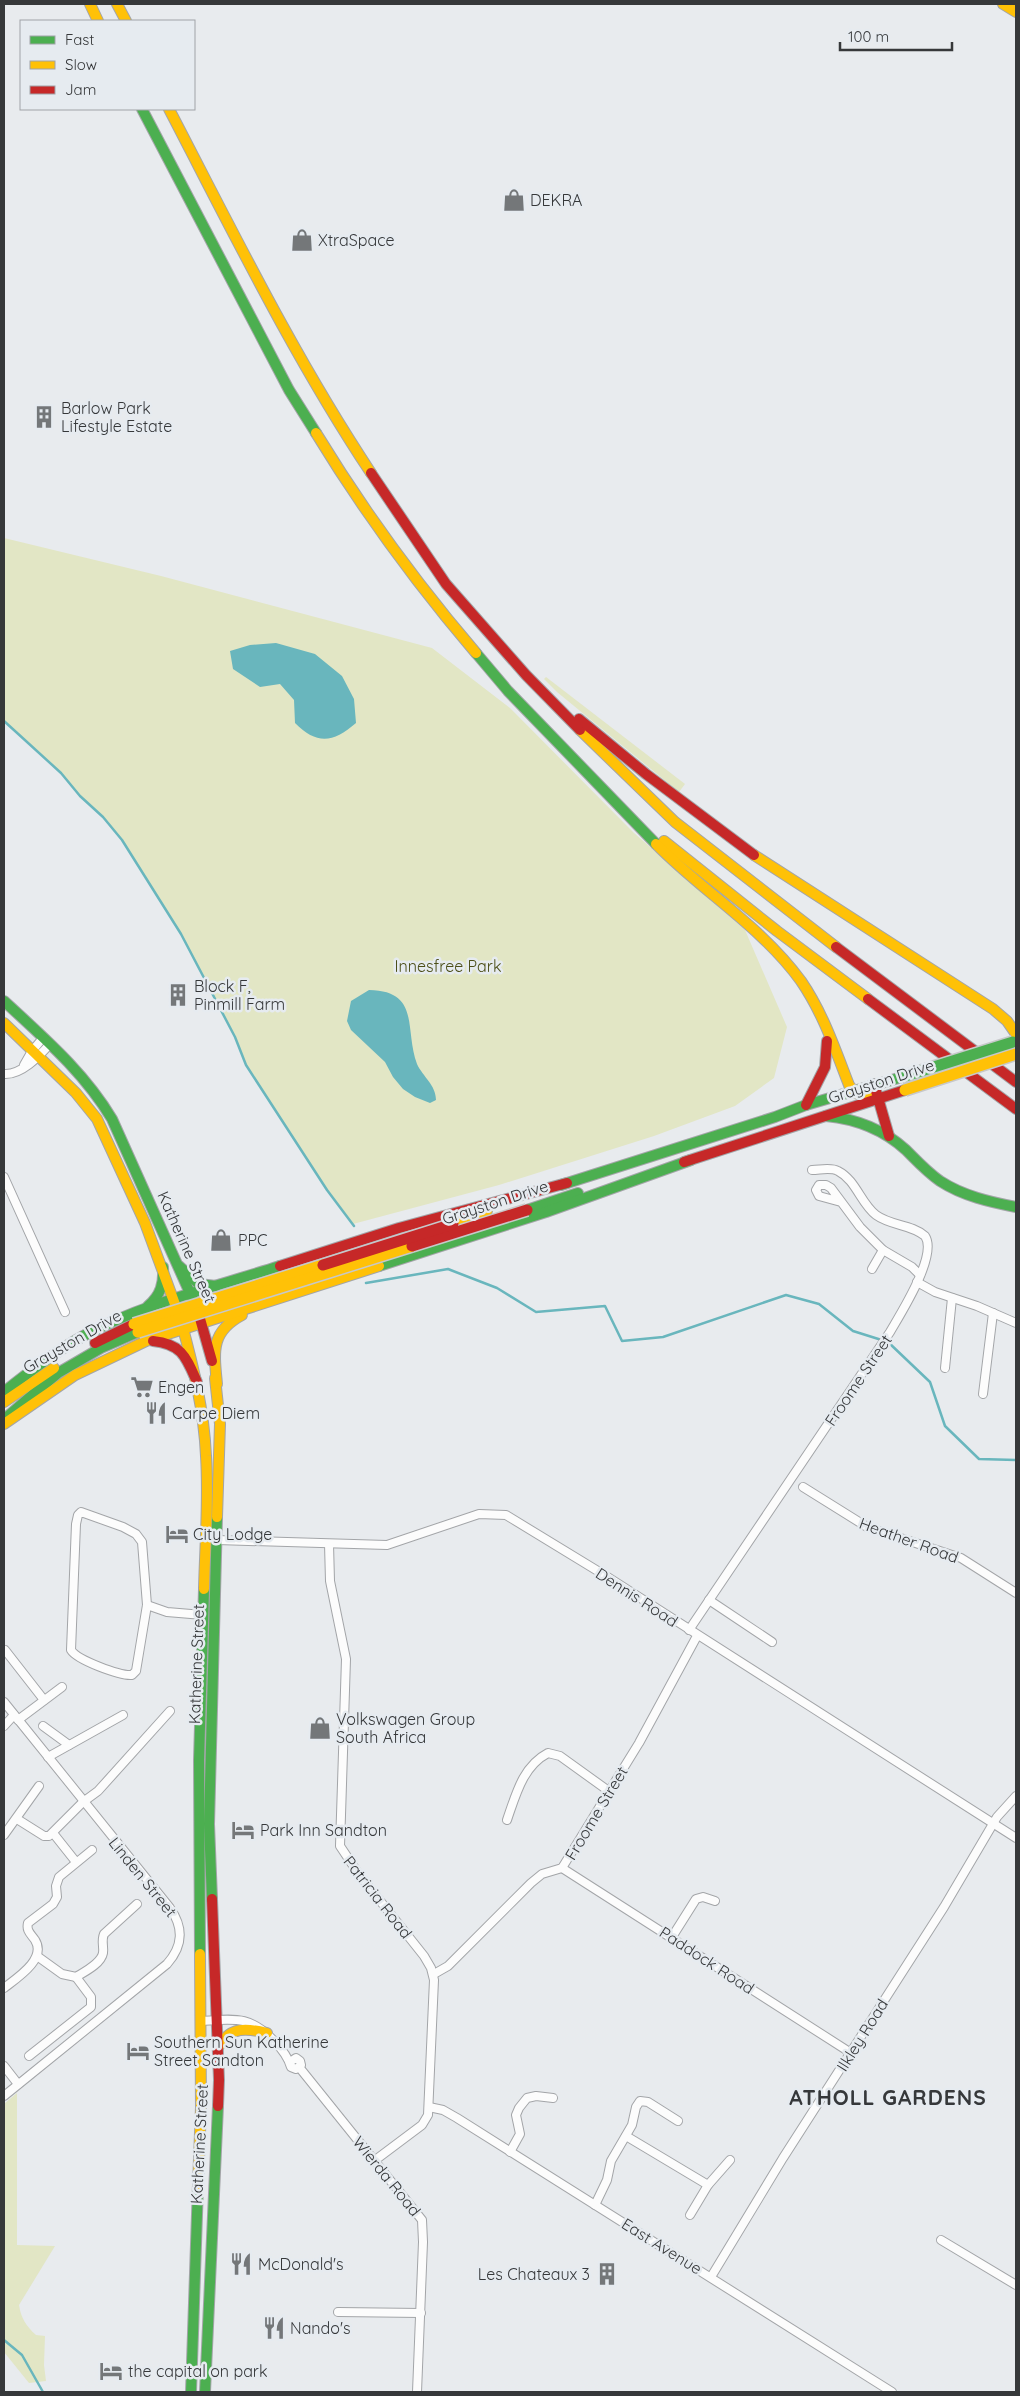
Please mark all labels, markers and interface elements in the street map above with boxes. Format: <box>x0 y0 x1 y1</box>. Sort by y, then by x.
legend <box>20 20 195 110</box>
scale bar <box>840 20 952 52</box>
text: 100 m <box>848 27 889 46</box>
text: Fast <box>65 30 94 49</box>
text: Slow <box>65 55 97 74</box>
text: Jam <box>65 80 96 99</box>
shop icon: DEKRA <box>501 187 527 213</box>
place label: DEKRA <box>530 190 582 210</box>
shop icon: XtraSpace <box>289 227 315 253</box>
place label: XtraSpace <box>318 230 395 250</box>
place label: Barlow Park Lifestyle Estate <box>61 398 172 436</box>
building icon: Barlow Park Lifestyle Estate <box>31 404 57 430</box>
park label: Innesfree Park <box>395 956 501 976</box>
place label: Block F, Pinmill Farm <box>194 976 285 1014</box>
building icon: Block F, Pinmill Farm <box>165 982 191 1008</box>
street label: Grayston Drive <box>825 1054 937 1108</box>
street label: Grayston Drive <box>439 1175 551 1229</box>
street label: Katherine Street <box>153 1188 221 1306</box>
shop icon: PPC <box>208 1227 234 1253</box>
place label: PPC <box>238 1230 268 1250</box>
street label: Grayston Drive <box>19 1305 125 1377</box>
street label: Froome Street <box>820 1331 896 1429</box>
supermarket icon: Engen <box>129 1374 155 1400</box>
place label: Engen <box>158 1377 204 1397</box>
restaurant icon: Carpe Diem <box>143 1400 169 1426</box>
place label: Carpe Diem <box>172 1403 260 1423</box>
street label: Heather Road <box>857 1513 961 1567</box>
hotel icon: City Lodge <box>164 1521 190 1547</box>
place label: City Lodge <box>193 1524 272 1544</box>
street label: Dennis Road <box>592 1563 682 1631</box>
street label: Katherine Street <box>184 1604 208 1724</box>
place label: Volkswagen Group South Africa <box>336 1709 475 1747</box>
shop icon: Volkswagen Group South Africa <box>307 1715 333 1741</box>
street label: Froome Street <box>560 1763 632 1863</box>
hotel icon: Park Inn Sandton <box>230 1817 256 1843</box>
place label: Park Inn Sandton <box>260 1820 387 1840</box>
street label: Linden Street <box>105 1833 181 1921</box>
street label: Patricia Road <box>339 1852 417 1942</box>
street label: Paddock Road <box>656 1922 758 1998</box>
street label: Ilkley Road <box>832 1995 892 2075</box>
place label: Southern Sun Katherine Street Sandton <box>154 2032 329 2070</box>
hotel icon: Southern Sun Katherine Street Sandton <box>125 2038 151 2064</box>
street label: Katherine Street <box>186 2084 212 2204</box>
district label: ATHOLL GARDENS <box>789 2084 987 2110</box>
street label: Wierda Road <box>349 2132 425 2220</box>
street label: East Avenue <box>618 2213 706 2279</box>
restaurant icon: McDonald's <box>228 2251 254 2277</box>
place label: McDonald's <box>258 2254 344 2274</box>
building icon: Les Chateaux 3 <box>594 2261 620 2287</box>
place label: Les Chateaux 3 <box>478 2264 590 2284</box>
restaurant icon: Nando's <box>261 2315 287 2341</box>
place label: Nando's <box>290 2318 351 2338</box>
hotel icon: the capital on park <box>98 2358 124 2384</box>
place label: the capital on park <box>128 2361 268 2381</box>

